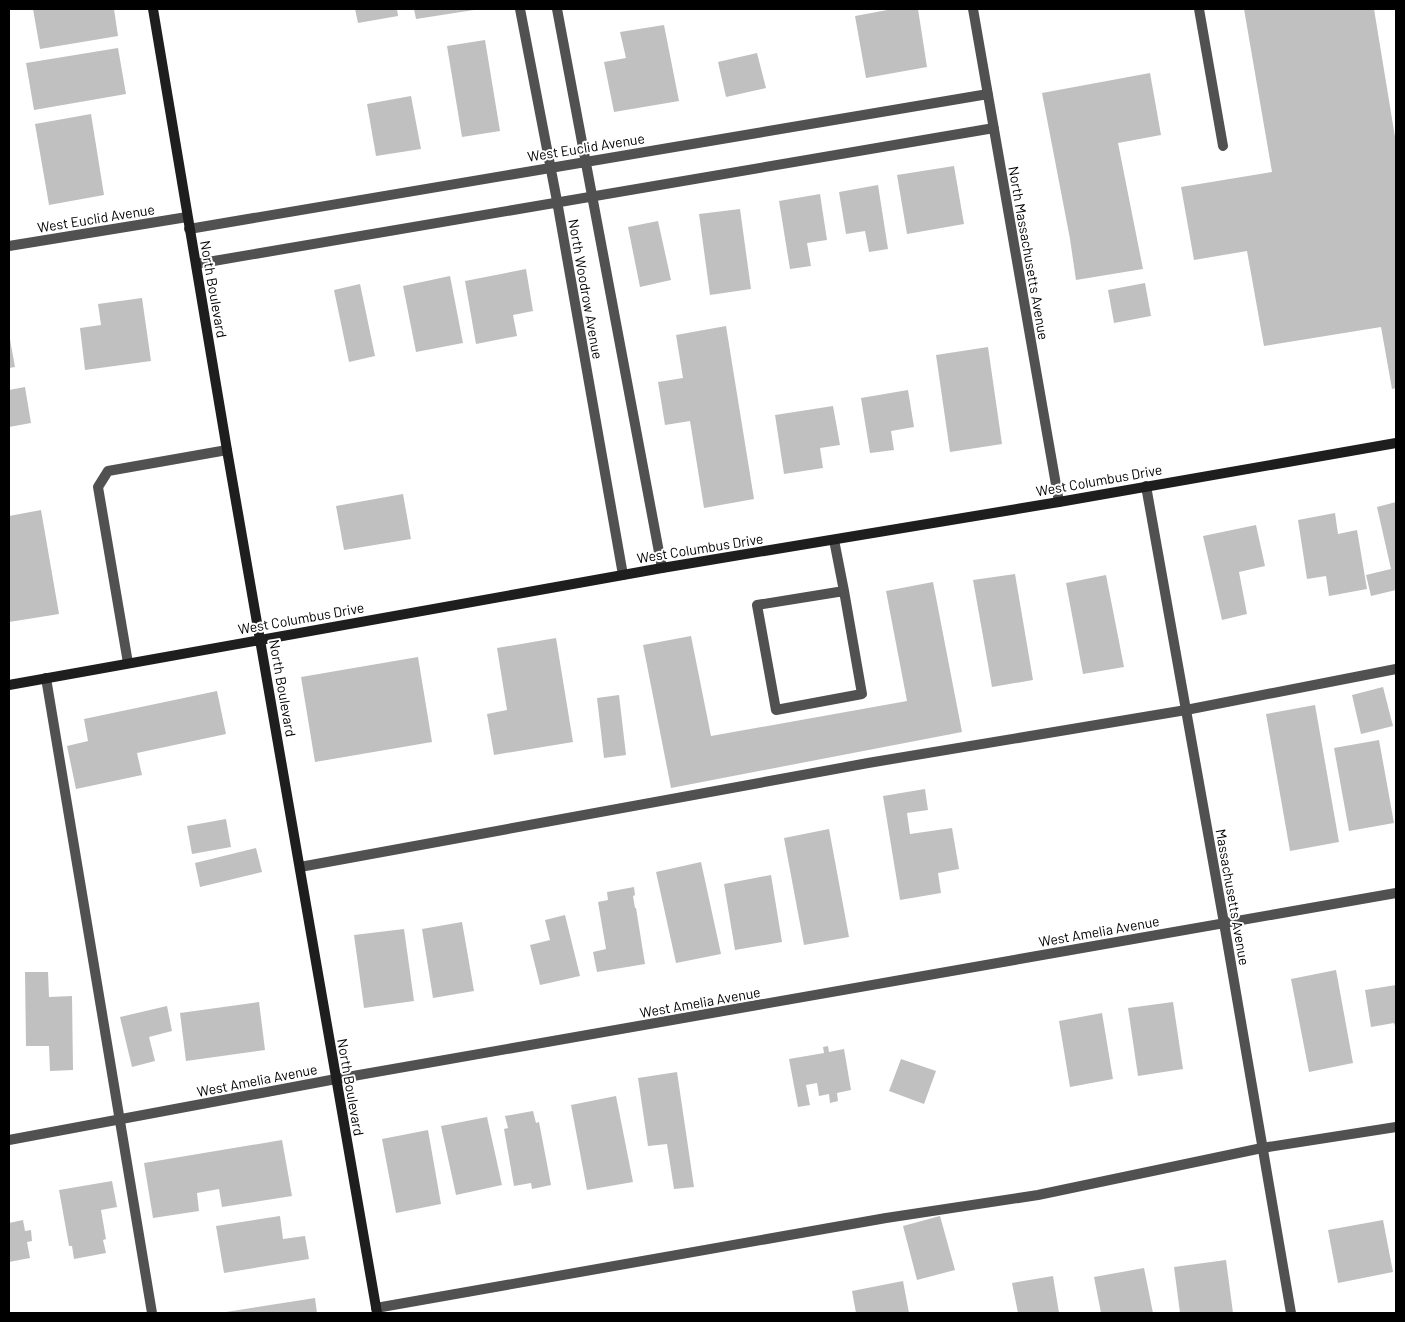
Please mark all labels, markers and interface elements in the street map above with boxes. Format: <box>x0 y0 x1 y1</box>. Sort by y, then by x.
street label: West Euclid Avenue <box>526 129 646 165</box>
street label: North Massachusetts Avenue <box>1005 165 1053 341</box>
street label: West Euclid Avenue <box>36 200 156 236</box>
street label: North Woodrow Avenue <box>565 218 607 360</box>
street label: North Boulevard <box>197 239 231 339</box>
street label: West Columbus Drive <box>1035 461 1163 499</box>
street label: West Columbus Drive <box>636 530 764 566</box>
street label: West Columbus Drive <box>237 599 365 637</box>
street label: North Boulevard <box>266 638 300 738</box>
street label: Massachusetts Avenue <box>1213 827 1253 967</box>
street label: West Amelia Avenue <box>1037 912 1161 950</box>
street label: West Amelia Avenue <box>638 983 762 1021</box>
street label: North Boulevard <box>334 1037 368 1137</box>
street label: West Amelia Avenue <box>195 1060 319 1100</box>

